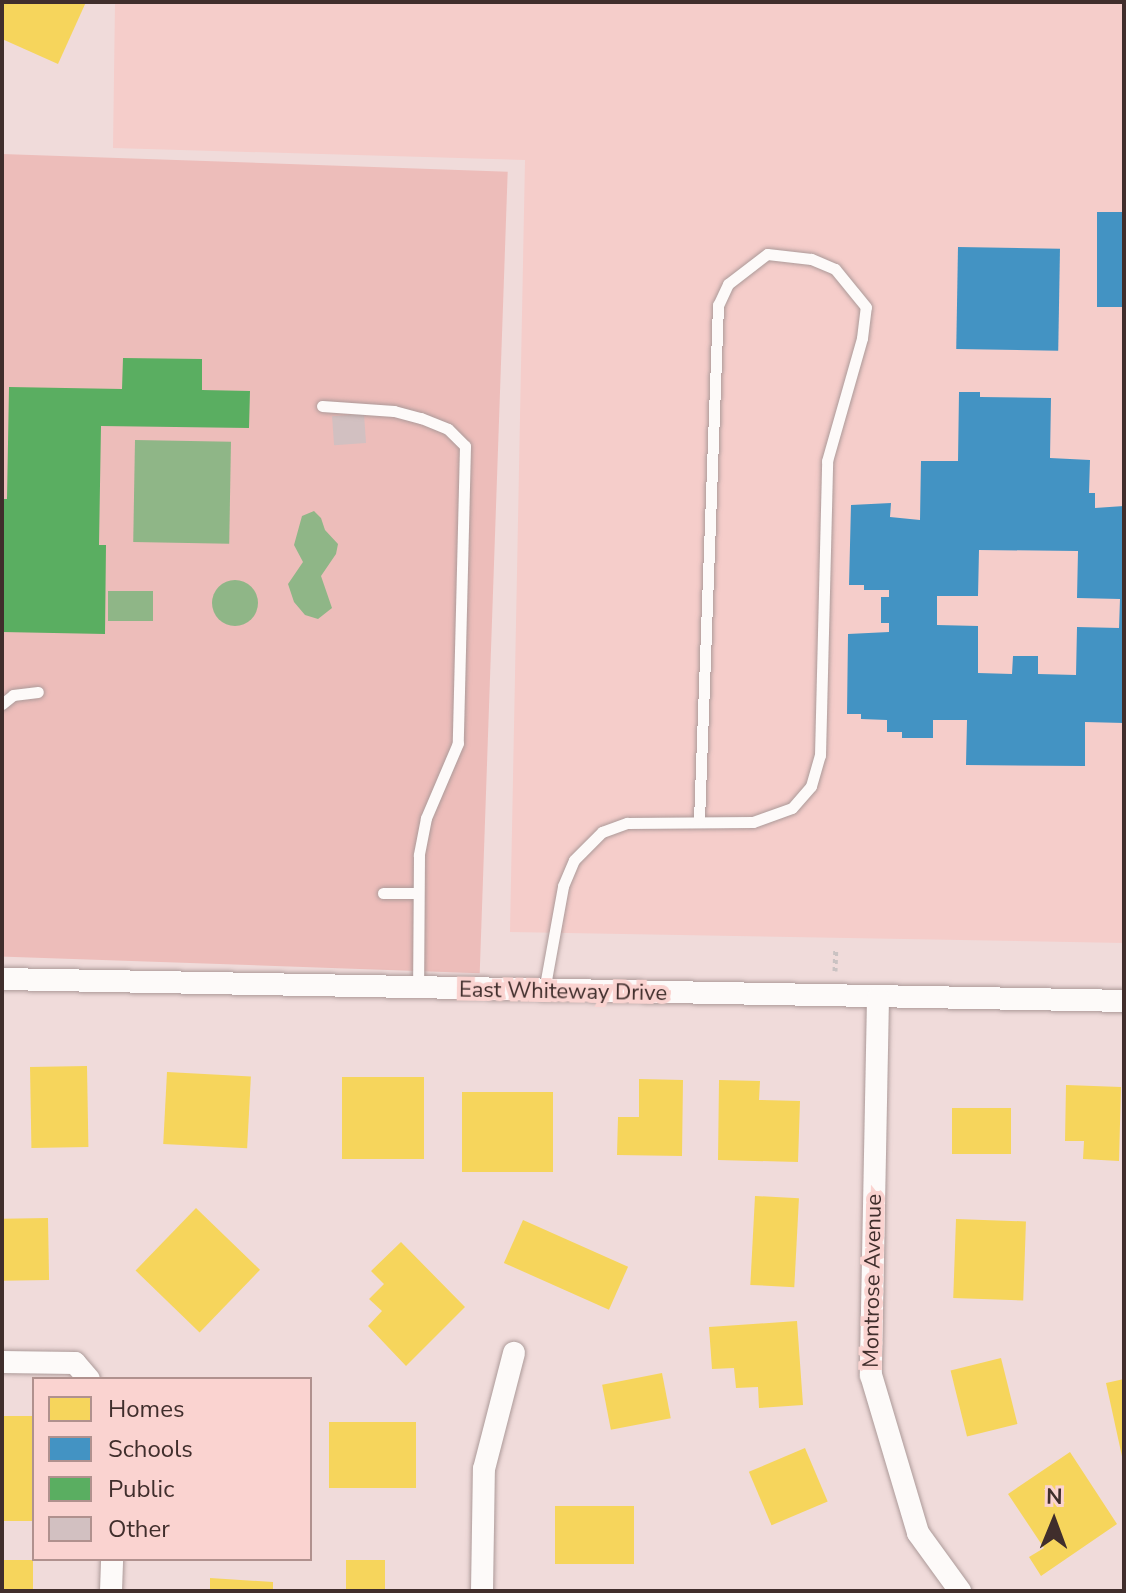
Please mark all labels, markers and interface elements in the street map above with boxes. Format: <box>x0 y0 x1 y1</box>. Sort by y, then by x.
street label: East Whiteway Drive <box>459 977 667 1007</box>
street label: Montrose Avenue <box>858 1194 888 1368</box>
legend <box>32 1377 312 1561</box>
text: Homes <box>108 1393 184 1425</box>
text: Schools <box>108 1433 193 1465</box>
text: Public <box>108 1473 174 1505</box>
north arrow <box>1014 1481 1094 1561</box>
text: N <box>1046 1482 1063 1512</box>
text: Other <box>108 1513 170 1545</box>

